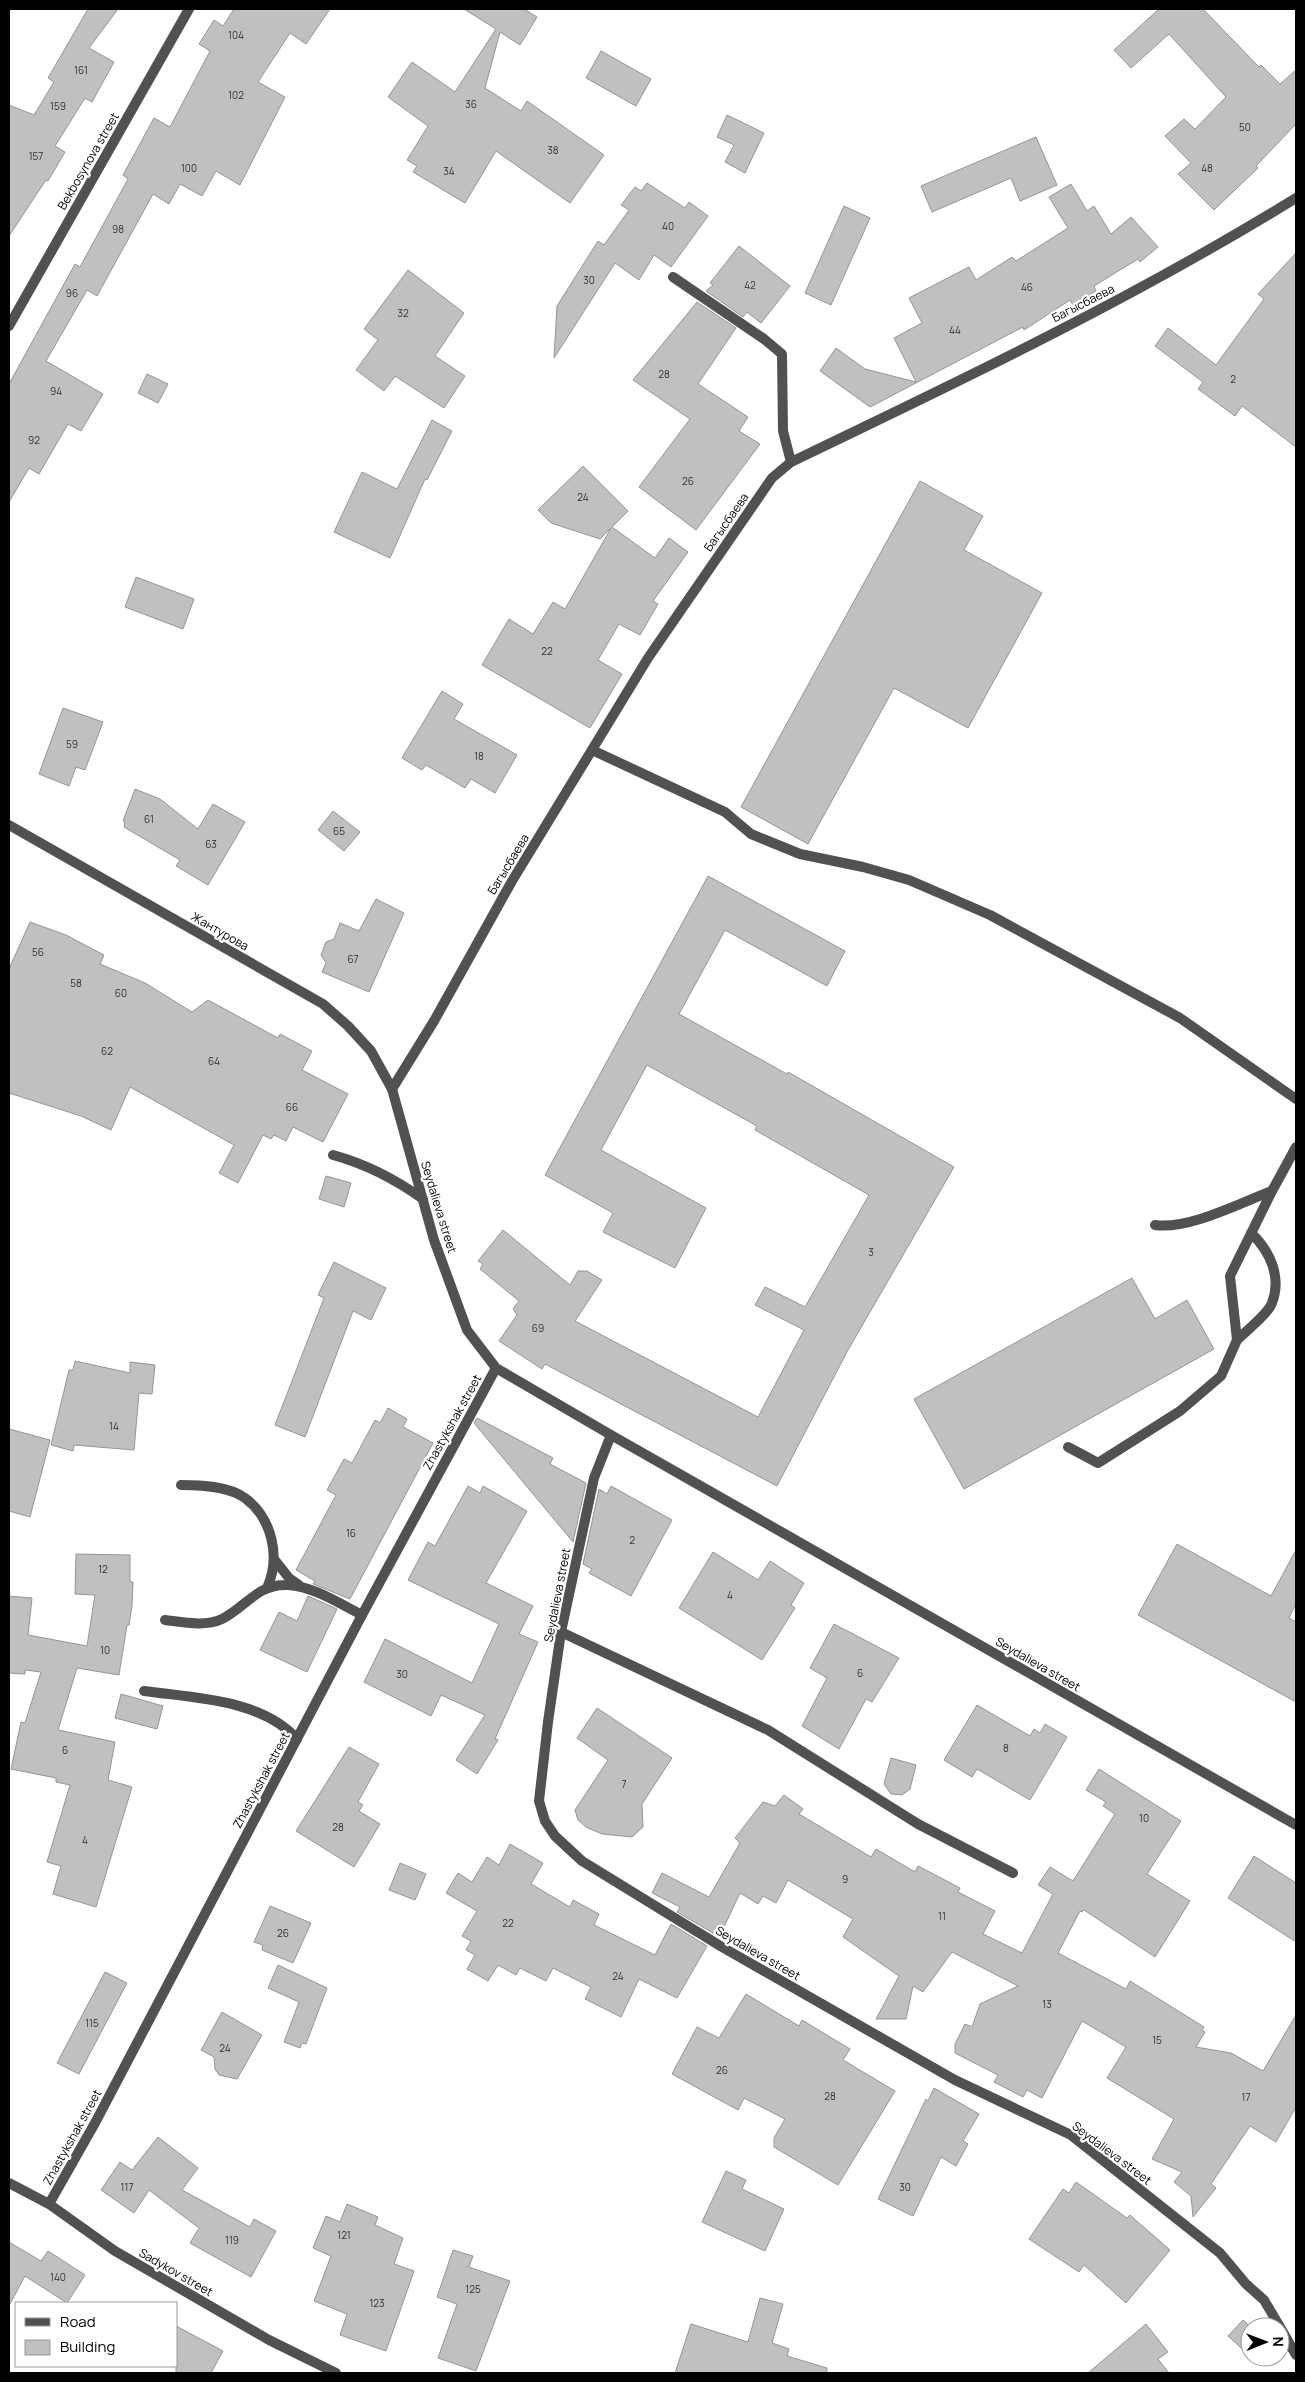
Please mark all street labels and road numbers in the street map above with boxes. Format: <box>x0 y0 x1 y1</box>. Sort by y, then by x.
street label: Bekbosynova street <box>53 109 123 213</box>
street label: Багысбаева <box>1049 280 1117 326</box>
street label: Багысбаева <box>700 489 752 555</box>
street label: Багысбаева <box>483 830 533 898</box>
street label: Жантурова <box>188 908 252 954</box>
street label: Seydalieva street <box>417 1159 461 1255</box>
street label: Zhastykshak street <box>419 1371 485 1473</box>
street label: Seydalieva street <box>540 1546 574 1643</box>
street label: Seydalieva street <box>992 1633 1084 1695</box>
street label: Zhastykshak street <box>228 1729 294 1831</box>
street label: Seydalieva street <box>712 1922 804 1984</box>
street label: Zhastykshak street <box>39 2086 105 2188</box>
street label: Seydalieva street <box>1069 2117 1155 2189</box>
street label: Sadykov street <box>136 2244 216 2300</box>

